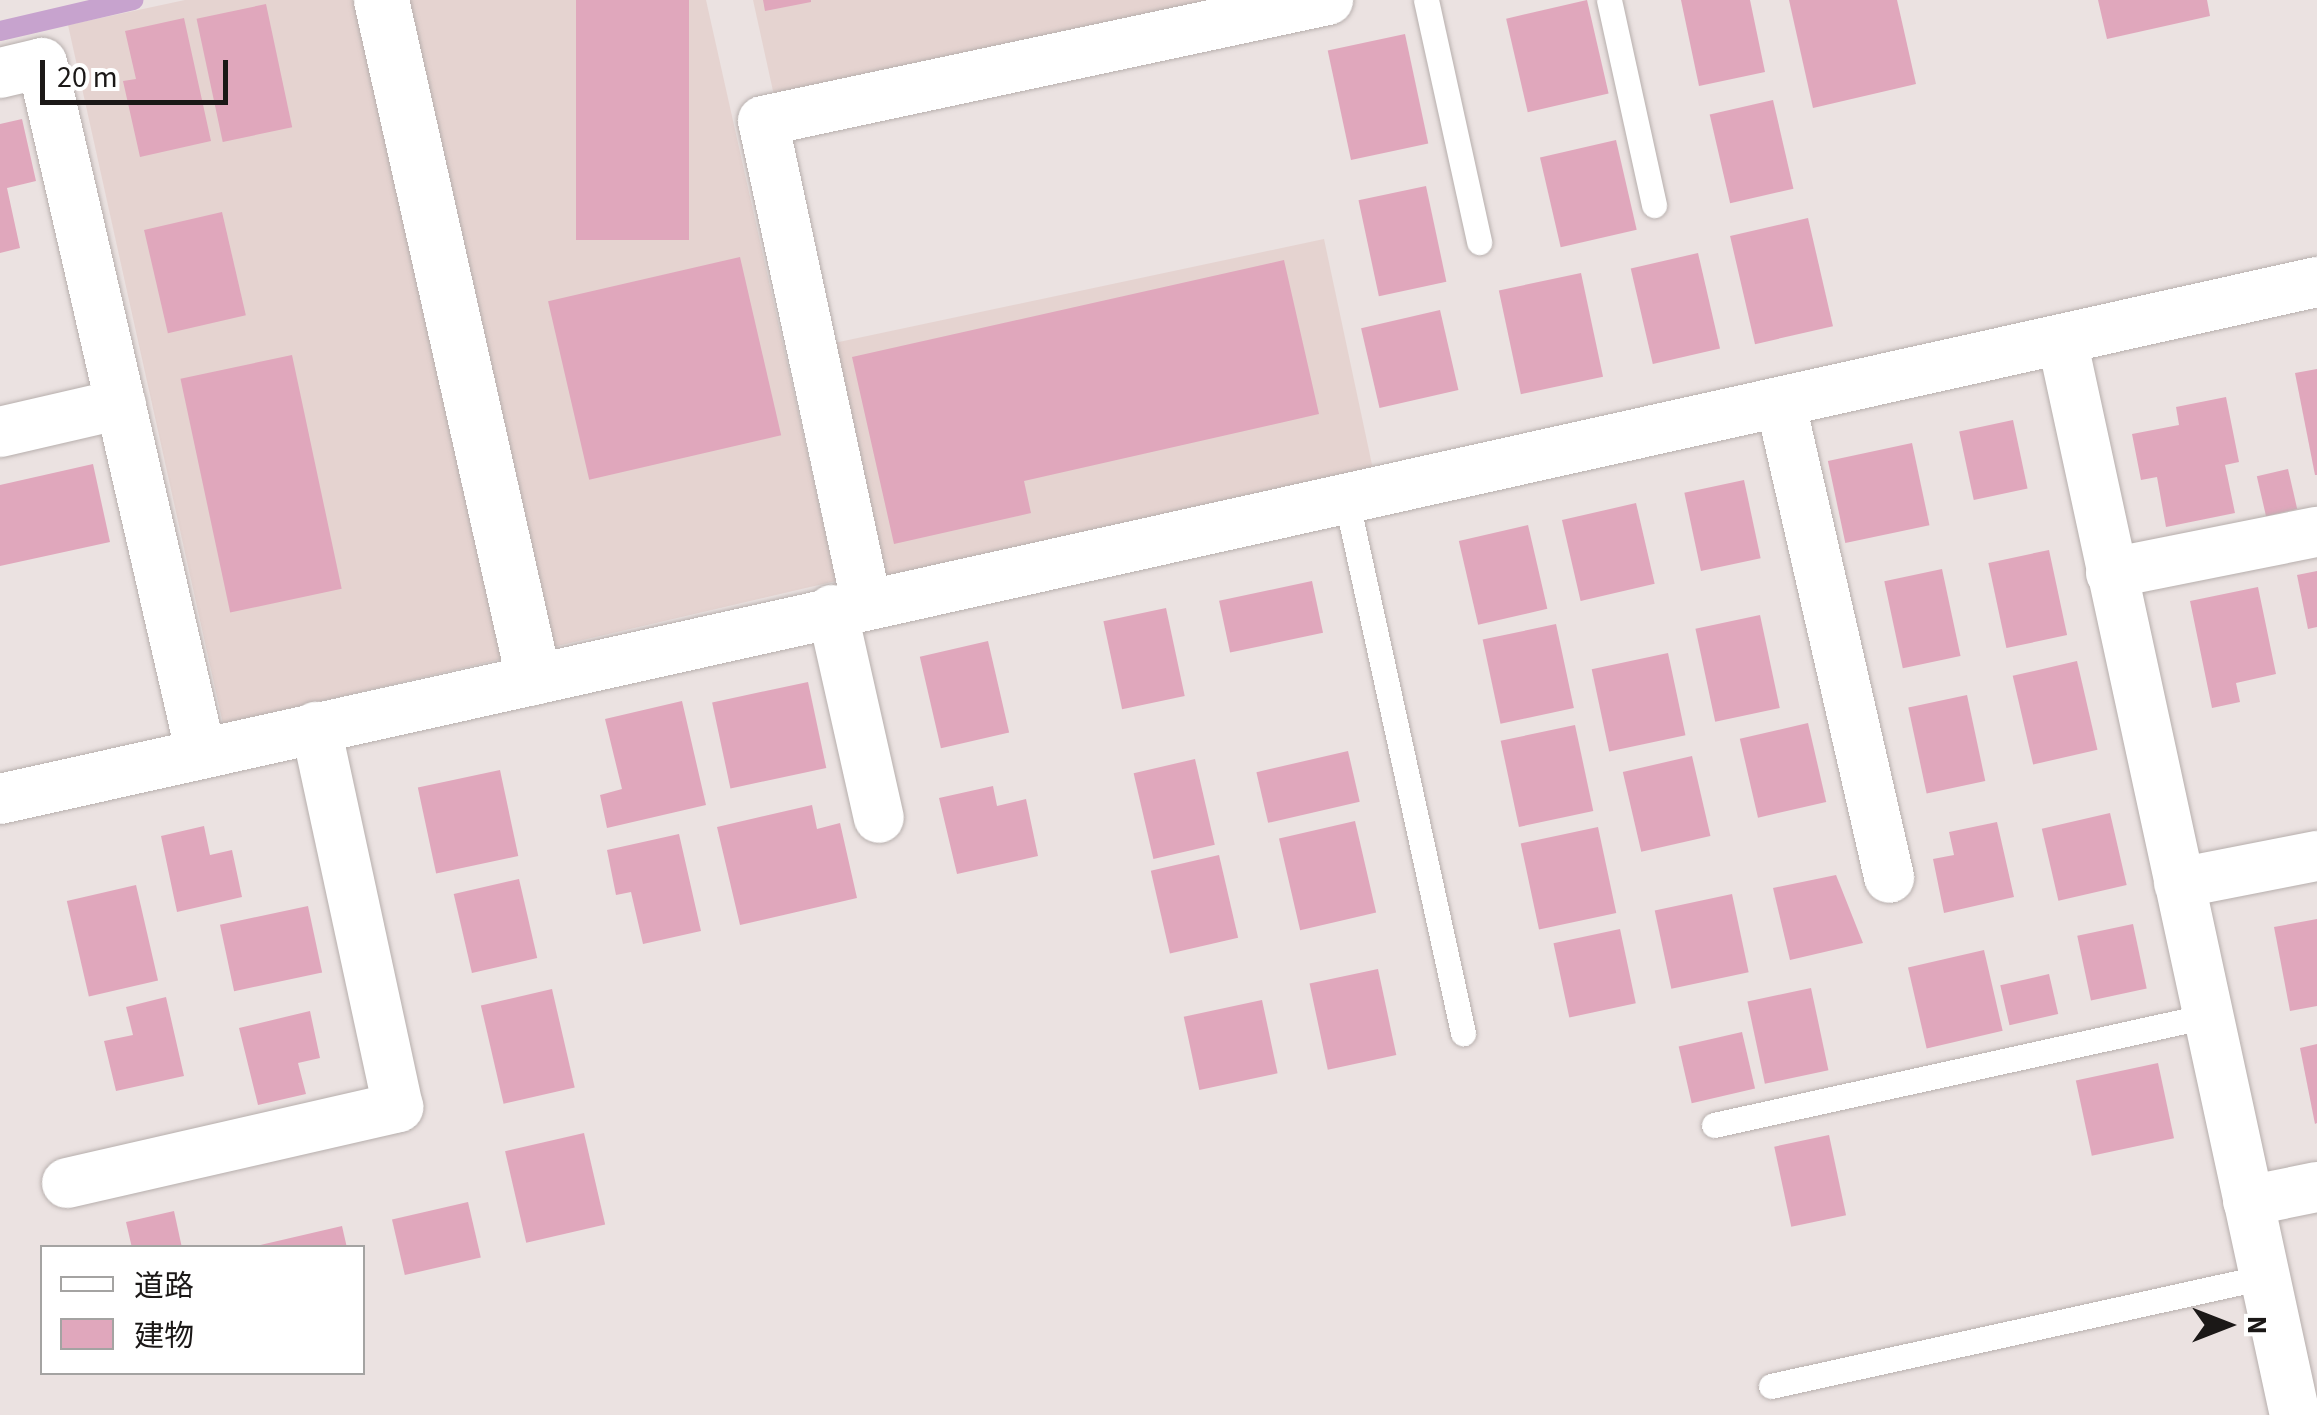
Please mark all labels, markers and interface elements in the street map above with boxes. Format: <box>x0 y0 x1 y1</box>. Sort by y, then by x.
scale bar <box>45 40 232 102</box>
text: 20 m <box>57 56 118 99</box>
legend <box>40 1245 365 1375</box>
text: 道路 <box>134 1265 194 1308</box>
north arrow <box>2177 1275 2277 1375</box>
text: 建物 <box>134 1315 194 1358</box>
text: N <box>2237 1316 2277 1334</box>

